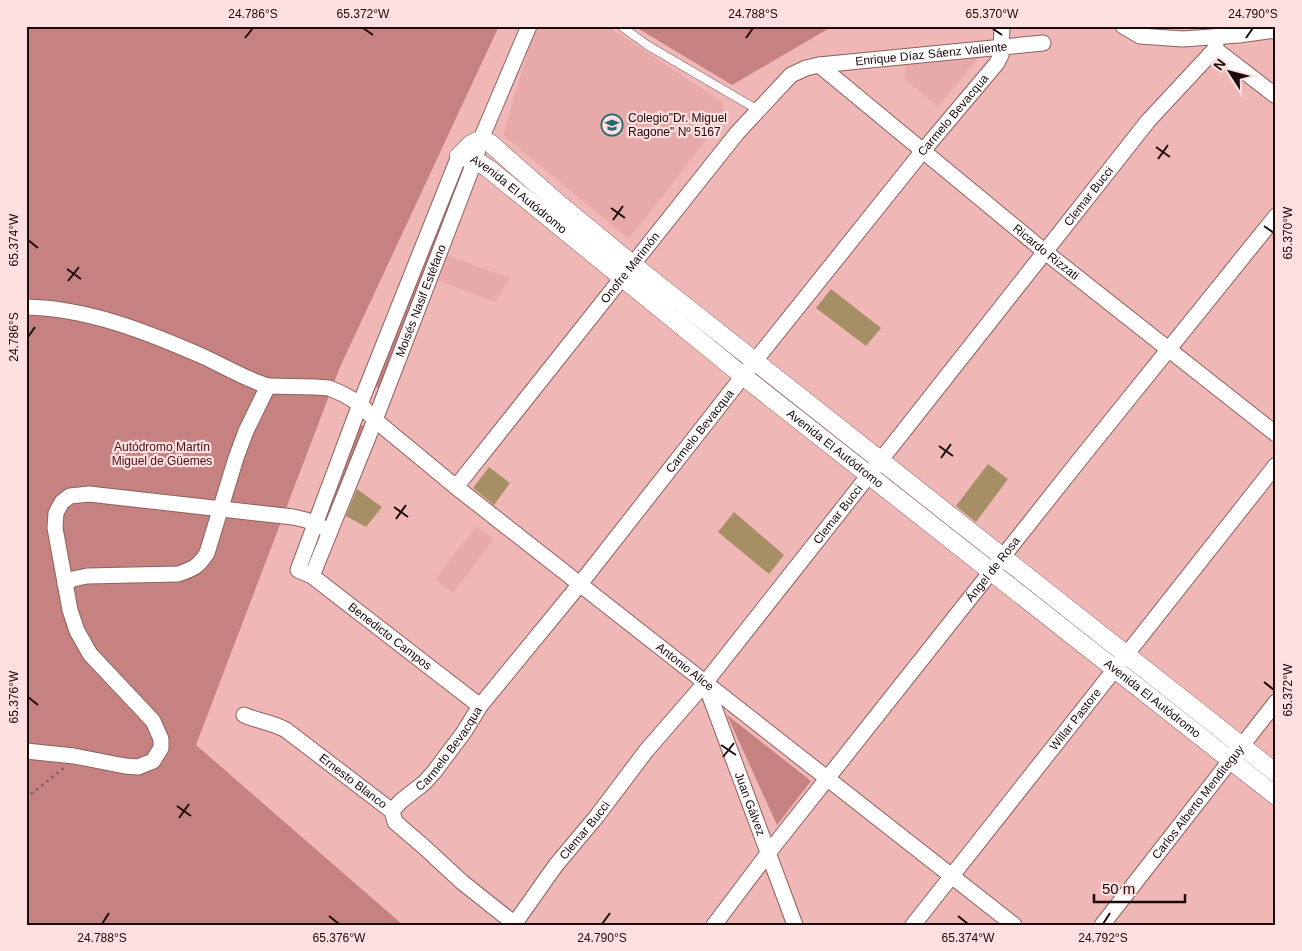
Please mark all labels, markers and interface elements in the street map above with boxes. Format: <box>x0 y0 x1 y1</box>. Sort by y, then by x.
text: 24.786°S <box>228 7 278 21</box>
text: 65.372°W <box>337 7 390 21</box>
text: 24.788°S <box>728 7 778 21</box>
text: 65.370°W <box>966 7 1019 21</box>
text: 24.790°S <box>1228 7 1278 21</box>
street label: Enrique Díaz Sáenz Valiente <box>855 40 1008 68</box>
north arrow <box>1204 48 1254 98</box>
text: N <box>1210 56 1229 73</box>
street label: Carmelo Bevacqua <box>915 71 992 159</box>
place label: Colegio"Dr. Miguel Ragone" Nº 5167 <box>628 111 727 139</box>
school or university icon: Colegio"Dr. Miguel Ragone" Nº 5167 <box>600 113 624 137</box>
street label: Avenida El Autódromo <box>468 152 570 237</box>
street label: Clemar Bucci <box>1061 164 1116 229</box>
text: 65.370°W <box>1281 206 1295 259</box>
text: 65.374°W <box>7 213 21 266</box>
street label: Ricardo Rizzati <box>1010 221 1082 283</box>
street label: Onofre Marimón <box>598 229 663 306</box>
street label: Moisés Nasif Estéfano <box>393 242 449 359</box>
text: 24.786°S <box>7 312 21 362</box>
street label: Carmelo Bevacqua <box>663 386 737 476</box>
street label: Avenida El Autódromo <box>784 406 886 491</box>
park label: Autódromo Martín Miguel de Güemes <box>112 440 212 468</box>
street label: Clemar Bucci <box>810 482 865 547</box>
street label: Ángel de Rosa <box>962 534 1023 605</box>
street label: Benedicto Campos <box>345 600 434 673</box>
street label: Antonio Alice <box>653 640 717 694</box>
street label: Avenida El Autódromo <box>1101 656 1204 741</box>
text: 65.372°W <box>1281 663 1295 716</box>
text: 65.376°W <box>7 670 21 723</box>
street label: Willar Pastore <box>1047 685 1104 753</box>
street label: Carmelo Bevacqua <box>413 704 485 794</box>
street label: Carlos Alberto Menditeguy <box>1149 742 1247 862</box>
street label: Ernesto Blanco <box>316 751 390 812</box>
street label: Juan Gálvez <box>732 770 768 838</box>
street label: Clemar Bucci <box>557 798 613 862</box>
scale bar <box>1094 871 1186 903</box>
text: 50 m <box>1102 880 1135 897</box>
text: 24.788°S <box>77 931 127 945</box>
text: 65.376°W <box>313 931 366 945</box>
text: 24.790°S <box>577 931 627 945</box>
text: 65.374°W <box>942 931 995 945</box>
text: 24.792°S <box>1078 931 1128 945</box>

